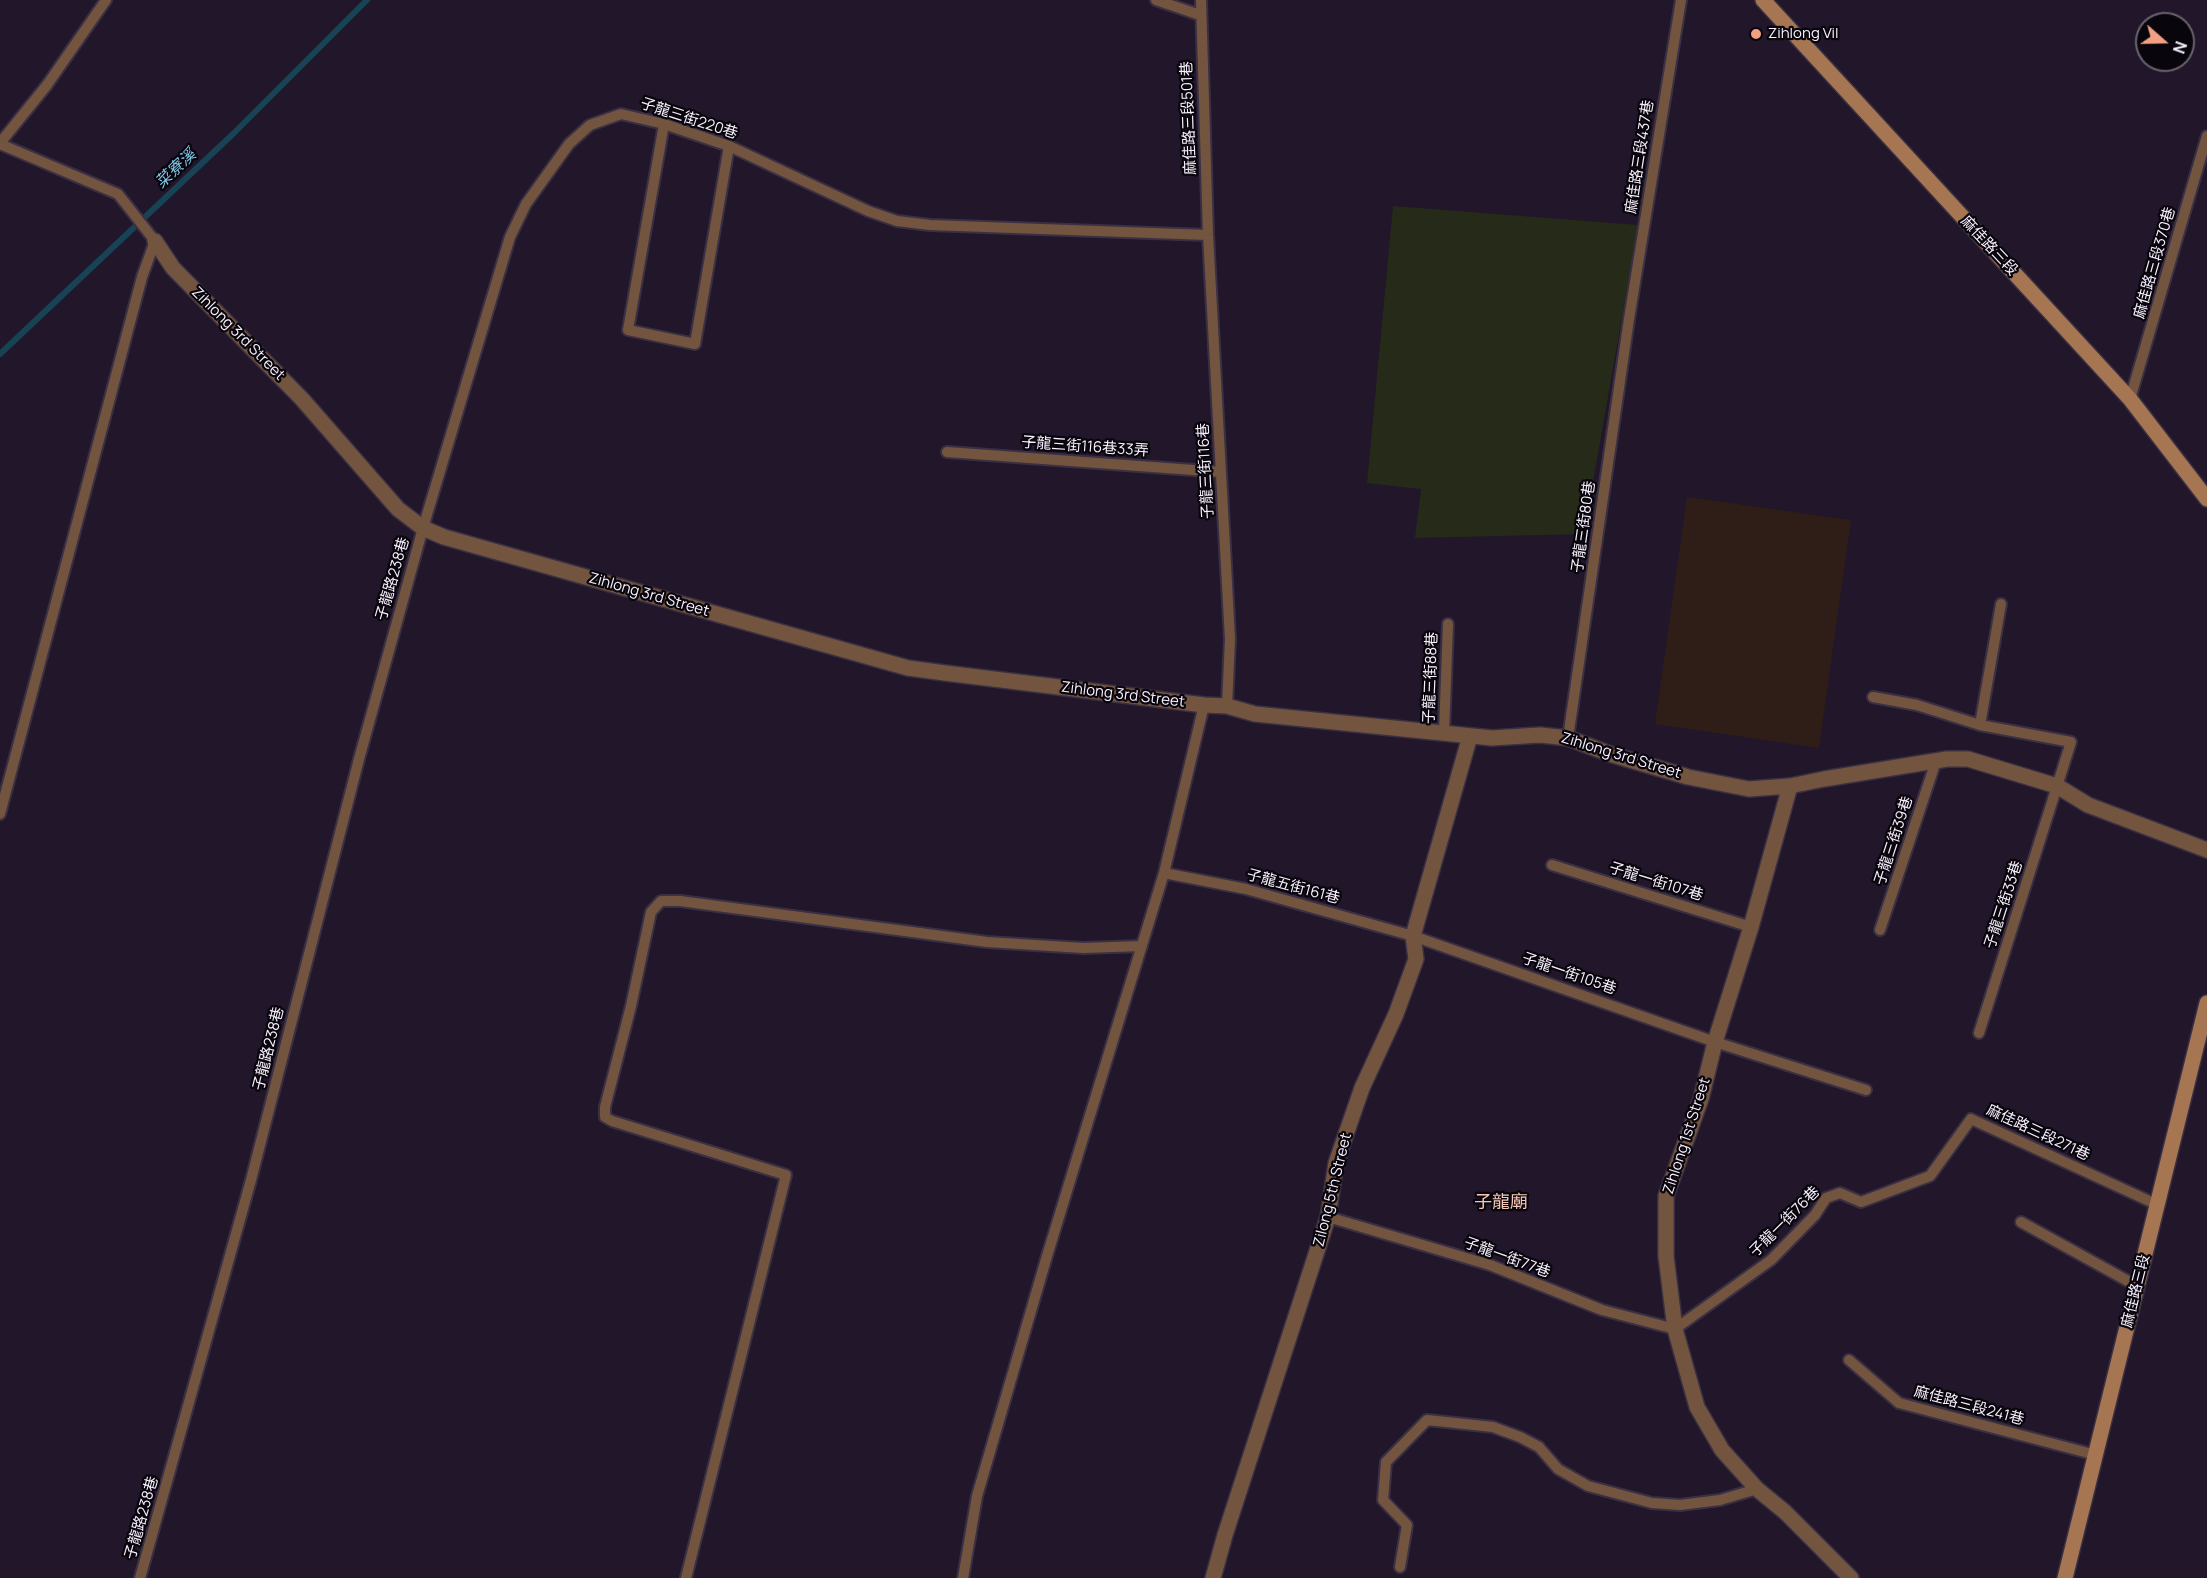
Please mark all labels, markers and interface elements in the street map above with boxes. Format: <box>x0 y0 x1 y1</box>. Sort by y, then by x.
north arrow <box>2135 12 2195 72</box>
place label: Zihlong Vil <box>1768 25 1839 43</box>
marker: Zihlong Vil <box>1749 27 1763 41</box>
text: N <box>2168 38 2192 57</box>
street label: 麻佳路三段501巷 <box>1178 61 1200 175</box>
street label: 子龍三街220巷 <box>638 95 740 143</box>
street label: 麻佳路三段437巷 <box>1622 99 1658 215</box>
water label: 菜寮溪 <box>152 146 200 192</box>
street label: 麻佳路三段370巷 <box>2131 205 2179 321</box>
street label: 麻佳路三段 <box>1957 212 2021 280</box>
street label: Zihlong 3rd Street <box>188 284 288 384</box>
street label: 子龍三街116巷 <box>1195 423 1217 519</box>
street label: 子龍三街116巷33弄 <box>1021 434 1149 460</box>
street label: 子龍三街80巷 <box>1569 480 1599 574</box>
street label: 子龍路238巷 <box>373 535 413 623</box>
street label: Zihlong 3rd Street <box>587 569 711 621</box>
street label: 子龍三街88巷 <box>1420 632 1442 724</box>
street label: Zihlong 3rd Street <box>1060 678 1186 712</box>
street label: Zihlong 3rd Street <box>1559 729 1683 783</box>
street label: 子龍三街39巷 <box>1871 794 1917 888</box>
street label: 子龍一街107巷 <box>1607 859 1705 905</box>
street label: 子龍三街33巷 <box>1981 859 2027 951</box>
street label: 子龍五街161巷 <box>1244 866 1342 908</box>
street label: 子龍一街105巷 <box>1519 949 1619 999</box>
street label: 子龍路238巷 <box>250 1005 288 1093</box>
street label: Zihlong 1st Street <box>1660 1075 1714 1197</box>
street label: 麻佳路三段271巷 <box>1983 1101 2093 1165</box>
street label: Zilong 5th Street <box>1310 1131 1356 1249</box>
street label: 子龍一街76巷 <box>1746 1183 1824 1261</box>
district label: 子龍廟 <box>1474 1192 1528 1214</box>
street label: 子龍一街77巷 <box>1461 1234 1553 1282</box>
street label: 麻佳路三段 <box>2118 1252 2154 1330</box>
street label: 麻佳路三段241巷 <box>1912 1383 2026 1429</box>
street label: 子龍路238巷 <box>122 1474 162 1562</box>

